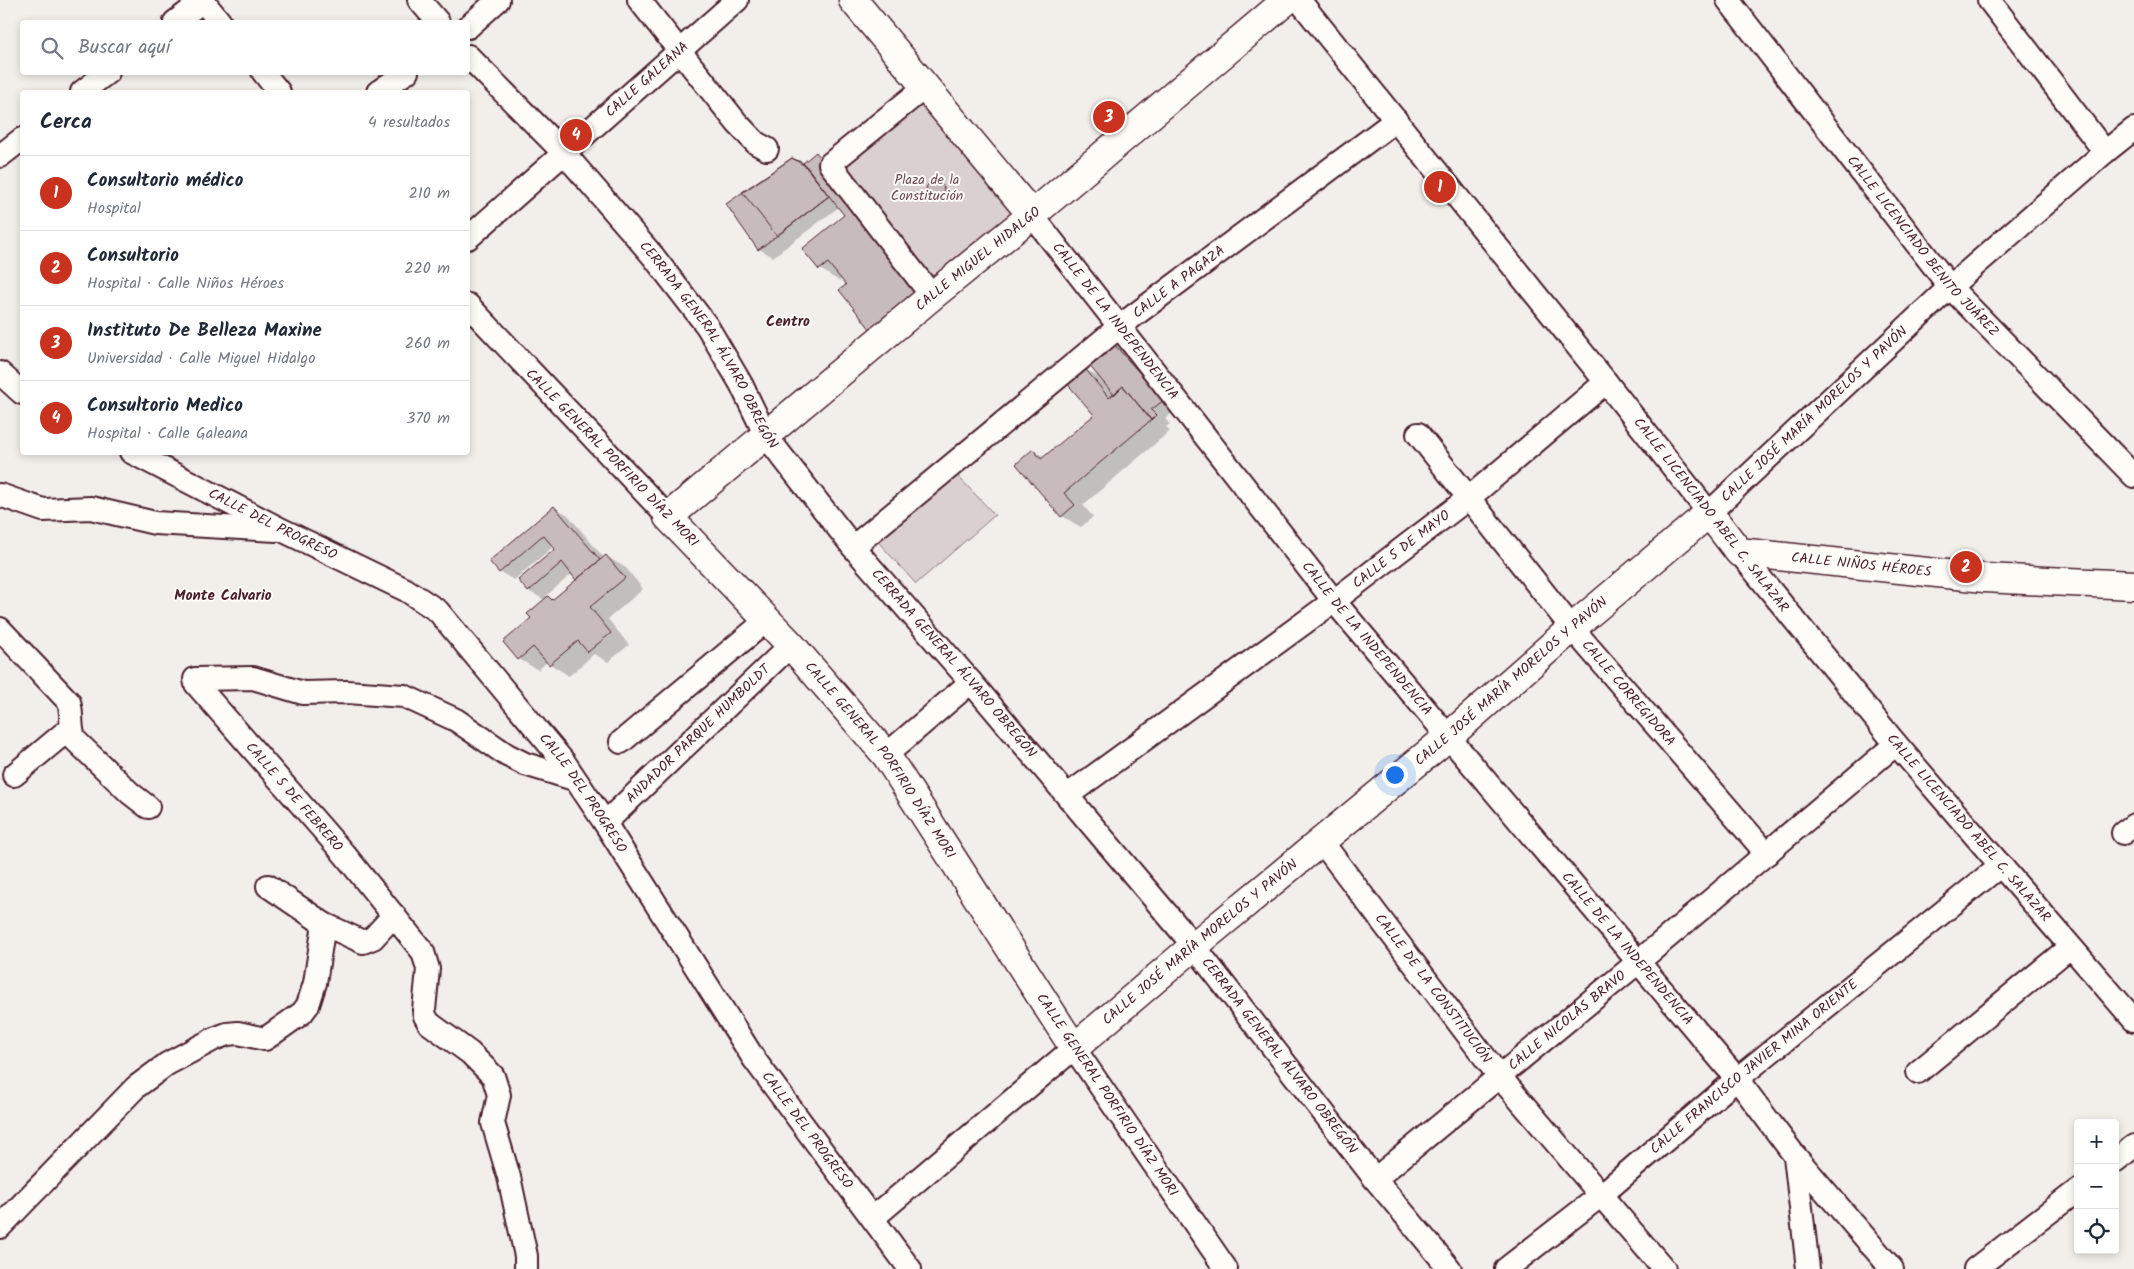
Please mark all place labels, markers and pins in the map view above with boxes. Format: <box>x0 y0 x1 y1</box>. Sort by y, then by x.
pin: 3 <box>1093 98 1125 136</box>
pin: 4 <box>560 116 592 154</box>
pin: 1 <box>1424 168 1456 206</box>
pin: 2 <box>1950 548 1982 586</box>

